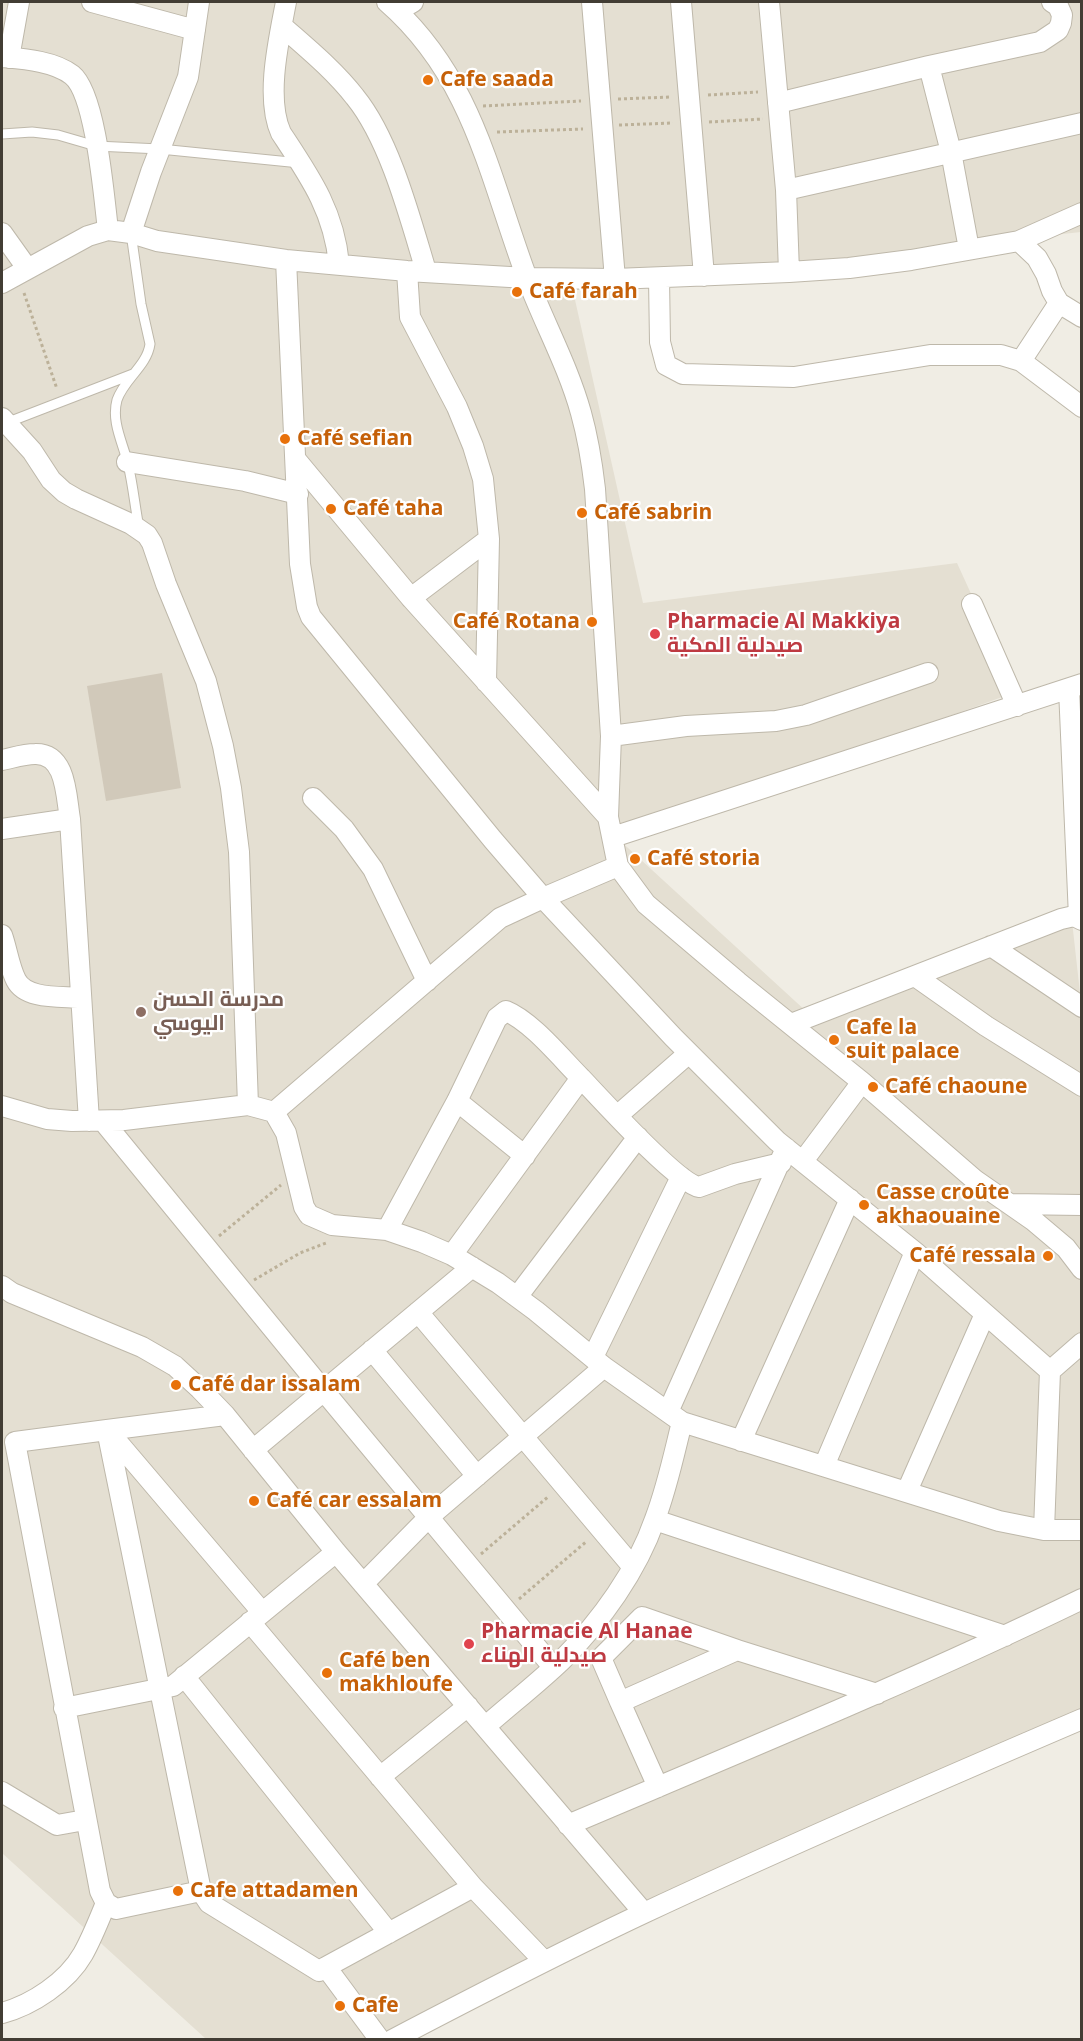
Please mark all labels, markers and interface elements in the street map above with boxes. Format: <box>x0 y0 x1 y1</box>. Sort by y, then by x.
place label: Cafe saada <box>440 67 554 93</box>
marker: Cafe saada <box>421 73 435 87</box>
place label: Café farah <box>529 279 638 305</box>
marker: Café farah <box>510 285 524 299</box>
place label: Café sefian <box>297 426 413 452</box>
marker: Café sefian <box>278 432 292 446</box>
place label: Café taha <box>343 496 443 522</box>
place label: Café sabrin <box>594 500 712 526</box>
marker: Café taha <box>324 502 338 516</box>
marker: Café sabrin <box>575 506 589 520</box>
place label: Café Rotana <box>453 609 580 635</box>
place label: Pharmacie Al Makkiya صيدلية المكية <box>667 609 901 659</box>
marker: Café Rotana <box>585 615 599 629</box>
marker: Pharmacie Al Makkiya صيدلية المكية <box>648 627 662 641</box>
place label: Café storia <box>647 846 760 872</box>
marker: Café storia <box>628 852 642 866</box>
place label: مدرسة الحسن اليوسي <box>153 987 284 1037</box>
marker: مدرسة الحسن اليوسي <box>134 1005 148 1019</box>
place label: Cafe la suit palace <box>846 1015 959 1065</box>
marker: Cafe la suit palace <box>827 1033 841 1047</box>
place label: Café chaoune <box>885 1074 1027 1100</box>
marker: Café chaoune <box>866 1080 880 1094</box>
place label: Casse croûte akhaouaine <box>876 1180 1009 1230</box>
marker: Casse croûte akhaouaine <box>857 1198 871 1212</box>
place label: Café ressala <box>909 1243 1036 1269</box>
marker: Café ressala <box>1041 1249 1055 1263</box>
place label: Café dar issalam <box>188 1372 361 1398</box>
marker: Café dar issalam <box>169 1378 183 1392</box>
place label: Café car essalam <box>266 1488 442 1514</box>
marker: Café car essalam <box>247 1494 261 1508</box>
place label: Pharmacie Al Hanae صيدلية الهناء <box>481 1619 693 1669</box>
marker: Pharmacie Al Hanae صيدلية الهناء <box>462 1637 476 1651</box>
place label: Café ben makhloufe <box>339 1648 453 1698</box>
marker: Café ben makhloufe <box>320 1666 334 1680</box>
place label: Cafe attadamen <box>190 1878 358 1904</box>
marker: Cafe attadamen <box>171 1884 185 1898</box>
place label: Cafe <box>352 1993 399 2019</box>
marker: Cafe <box>333 1999 347 2013</box>

